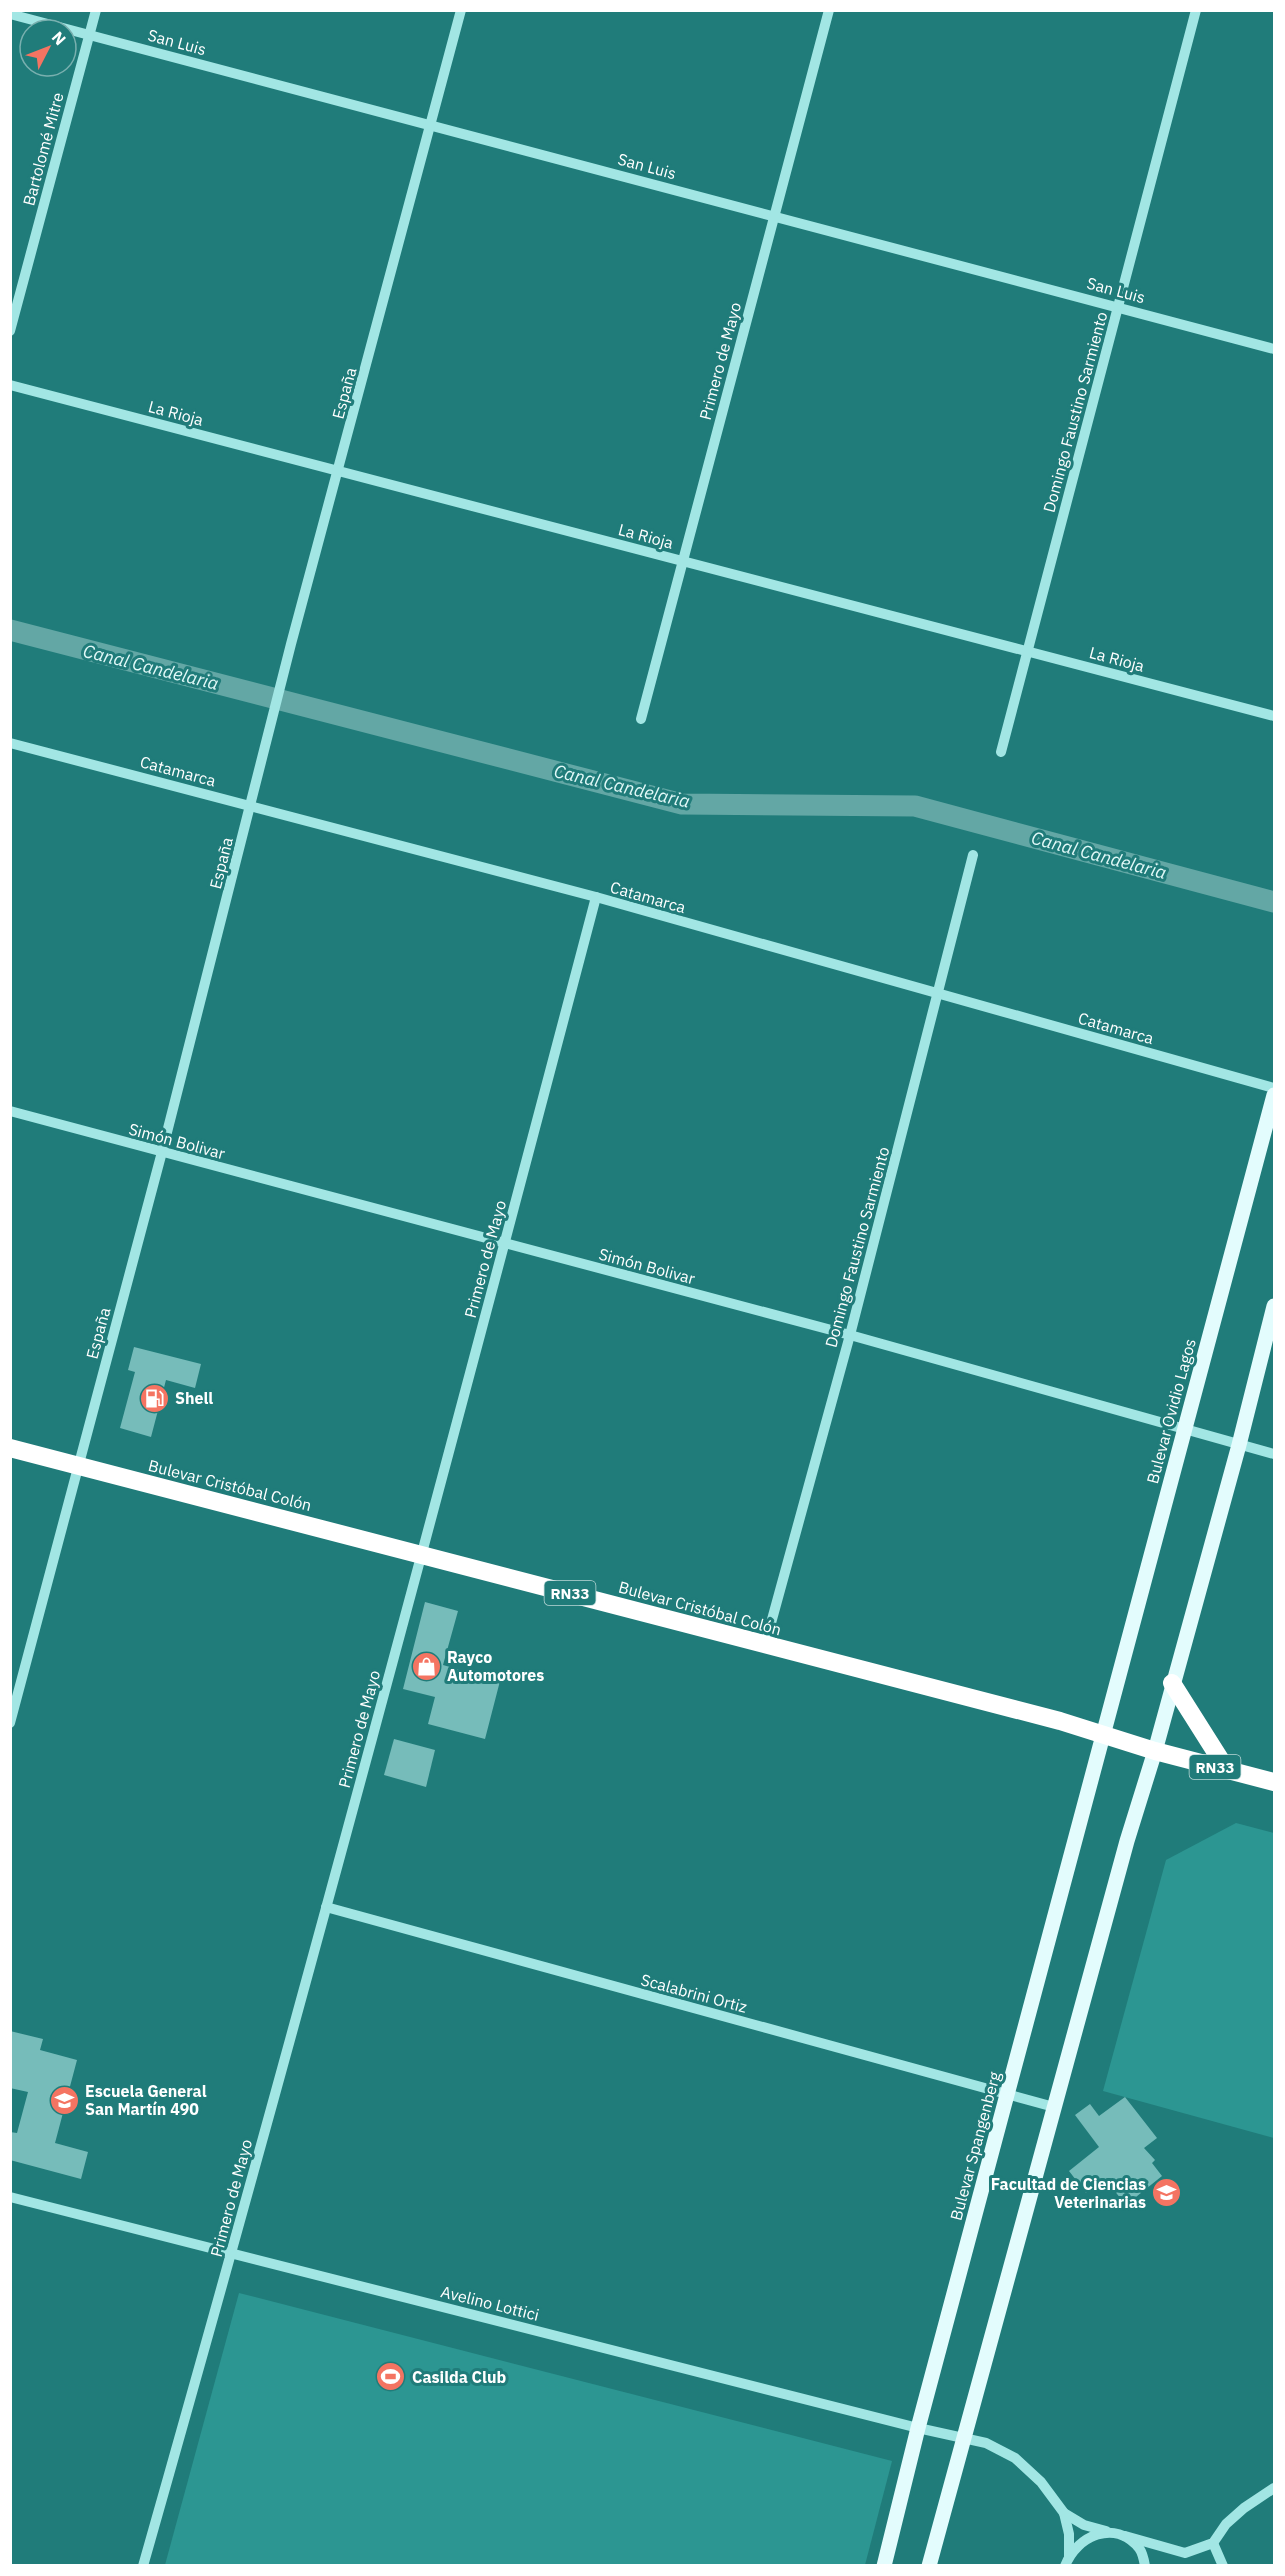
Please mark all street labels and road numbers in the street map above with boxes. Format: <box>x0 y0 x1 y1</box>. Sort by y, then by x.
street label: San Luis <box>146 25 208 59</box>
street label: Bartolomé Mitre <box>18 90 68 208</box>
street label: San Luis <box>616 149 678 183</box>
street label: San Luis <box>1085 273 1147 307</box>
street label: Primero de Mayo <box>695 300 745 422</box>
street label: Domingo Faustino Sarmiento <box>1039 309 1111 515</box>
street label: España <box>328 365 361 421</box>
street label: La Rioja <box>146 396 206 430</box>
street label: La Rioja <box>616 519 676 553</box>
street label: La Rioja <box>1087 642 1147 676</box>
street label: Catamarca <box>138 751 218 791</box>
street label: España <box>205 835 237 891</box>
street label: Catamarca <box>608 877 688 917</box>
street label: Catamarca <box>1076 1008 1156 1048</box>
street label: Simón Bolivar <box>127 1119 228 1164</box>
street label: Domingo Faustino Sarmiento <box>821 1144 893 1350</box>
street label: Primero de Mayo <box>460 1198 510 1320</box>
street label: Simón Bolivar <box>597 1244 698 1289</box>
street label: España <box>82 1305 115 1361</box>
street label: Bulevar Ovidio Lagos <box>1142 1336 1200 1486</box>
street label: Bulevar Cristóbal Colón <box>146 1455 314 1515</box>
street label: Bulevar Cristóbal Colón <box>616 1577 784 1639</box>
road number: RN33 <box>544 1581 596 1605</box>
street label: Primero de Mayo <box>334 1668 384 1790</box>
road number: RN33 <box>1190 1755 1240 1779</box>
street label: Scalabrini Ortiz <box>639 1969 749 2017</box>
street label: Bulevar Spangenberg <box>946 2069 1005 2222</box>
street label: Primero de Mayo <box>206 2137 256 2259</box>
street label: Avelino Lottici <box>439 2281 541 2325</box>

